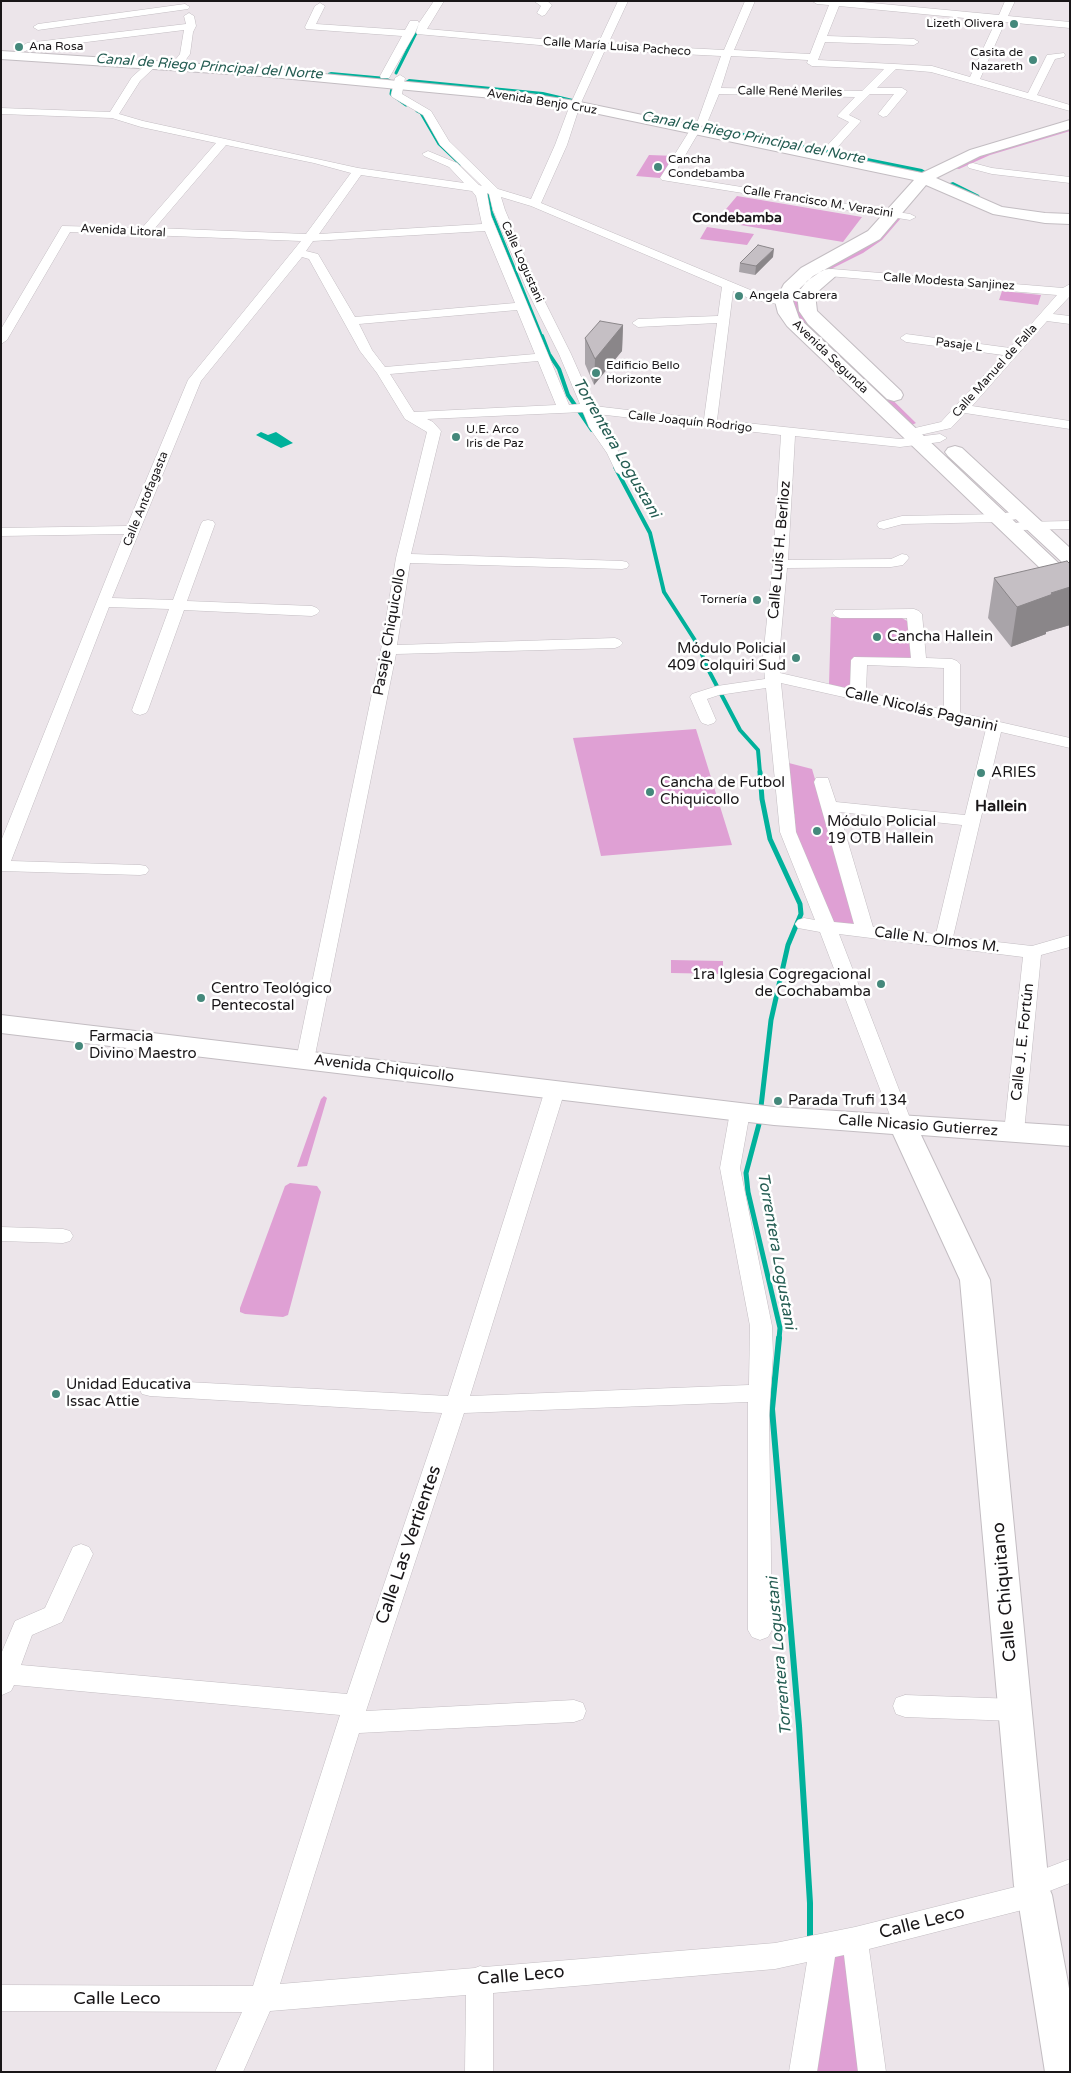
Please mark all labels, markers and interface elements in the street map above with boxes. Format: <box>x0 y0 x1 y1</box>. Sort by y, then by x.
place label: Lizeth Olivera <box>926 17 1004 31</box>
marker: Lizeth Olivera <box>1008 18 1020 30</box>
street label: Calle María Luisa Pacheco <box>543 35 691 59</box>
place label: Ana Rosa <box>29 40 83 54</box>
marker: Ana Rosa <box>13 41 25 53</box>
place label: Casita de Nazareth <box>970 46 1023 74</box>
water label: Canal de Riego Principal del Norte <box>95 51 323 83</box>
marker: Casita de Nazareth <box>1027 54 1039 66</box>
street label: Calle René Meriles <box>737 84 843 100</box>
street label: Avenida Benjo Cruz <box>486 86 598 118</box>
water label: Canal de Riego Principal del Norte <box>640 108 866 168</box>
place label: Cancha Condebamba <box>668 153 745 181</box>
marker: Cancha Condebamba <box>652 161 664 173</box>
street label: Calle Francisco M. Veracini <box>742 183 894 221</box>
district label: Condebamba <box>692 210 782 226</box>
street label: Calle Logustani <box>498 219 546 305</box>
street label: Avenida Litoral <box>80 222 166 240</box>
street label: Calle Modesta Sanjinez <box>883 270 1015 294</box>
place label: Angela Cabrera <box>749 289 838 303</box>
marker: Angela Cabrera <box>733 290 745 302</box>
street label: Avenida Segunda <box>789 317 871 397</box>
street label: Calle Manuel de Falla <box>949 322 1041 420</box>
street label: Pasaje L <box>935 335 983 355</box>
place label: Edificio Bello Horizonte <box>606 359 680 387</box>
marker: Edificio Bello Horizonte <box>590 367 602 379</box>
water label: Torrentera Logustani <box>568 375 664 521</box>
street label: Calle Joaquín Rodrigo <box>627 408 753 436</box>
place label: U.E. Arco Iris de Paz <box>466 423 524 451</box>
marker: U.E. Arco Iris de Paz <box>450 431 462 443</box>
street label: Calle Antofagasta <box>120 449 172 549</box>
street label: Calle Luis H. Berlioz <box>765 480 795 620</box>
street label: Pasaje Chiquicollo <box>370 567 410 697</box>
place label: Tornería <box>700 593 747 607</box>
marker: Tornería <box>751 594 763 606</box>
place label: Cancha Hallein <box>887 628 993 646</box>
marker: Cancha Hallein <box>871 631 883 643</box>
place label: Módulo Policial 409 Colquiri Sud <box>667 640 786 675</box>
marker: Módulo Policial 409 Colquiri Sud <box>790 652 802 664</box>
street label: Calle Nicolás Paganini <box>843 684 999 736</box>
place label: ARIES <box>991 764 1036 782</box>
marker: ARIES <box>975 767 987 779</box>
place label: Cancha de Futbol Chiquicollo <box>660 774 785 809</box>
marker: Cancha de Futbol Chiquicollo <box>644 786 656 798</box>
district label: Hallein <box>975 797 1027 817</box>
place label: Módulo Policial 19 OTB Hallein <box>827 813 936 848</box>
marker: Módulo Policial 19 OTB Hallein <box>811 825 823 837</box>
street label: Calle N. Olmos M. <box>873 923 1001 957</box>
place label: 1ra Iglesia Cogregacional de Cochabamba <box>692 966 871 1001</box>
marker: 1ra Iglesia Cogregacional de Cochabamba <box>875 978 887 990</box>
place label: Centro Teológico Pentecostal <box>211 980 332 1015</box>
street label: Calle J. E. Fortún <box>1008 982 1038 1102</box>
marker: Centro Teológico Pentecostal <box>195 992 207 1004</box>
place label: Farmacia Divino Maestro <box>89 1028 197 1063</box>
marker: Farmacia Divino Maestro <box>73 1040 85 1052</box>
street label: Avenida Chiquicollo <box>313 1051 455 1087</box>
place label: Parada Trufi 134 <box>788 1092 907 1110</box>
marker: Parada Trufi 134 <box>772 1095 784 1107</box>
street label: Calle Nicasio Gutierrez <box>837 1111 999 1141</box>
water label: Torrentera Logustani <box>753 1171 799 1331</box>
place label: Unidad Educativa Issac Attie <box>66 1376 191 1411</box>
marker: Unidad Educativa Issac Attie <box>50 1388 62 1400</box>
street label: Calle Las Vertientes <box>372 1463 446 1627</box>
street label: Calle Chiquitano <box>988 1521 1022 1663</box>
water label: Torrentera Logustani <box>764 1576 796 1736</box>
street label: Calle Leco <box>877 1902 967 1944</box>
street label: Calle Leco <box>476 1961 566 1991</box>
street label: Calle Leco <box>73 1988 161 2010</box>

